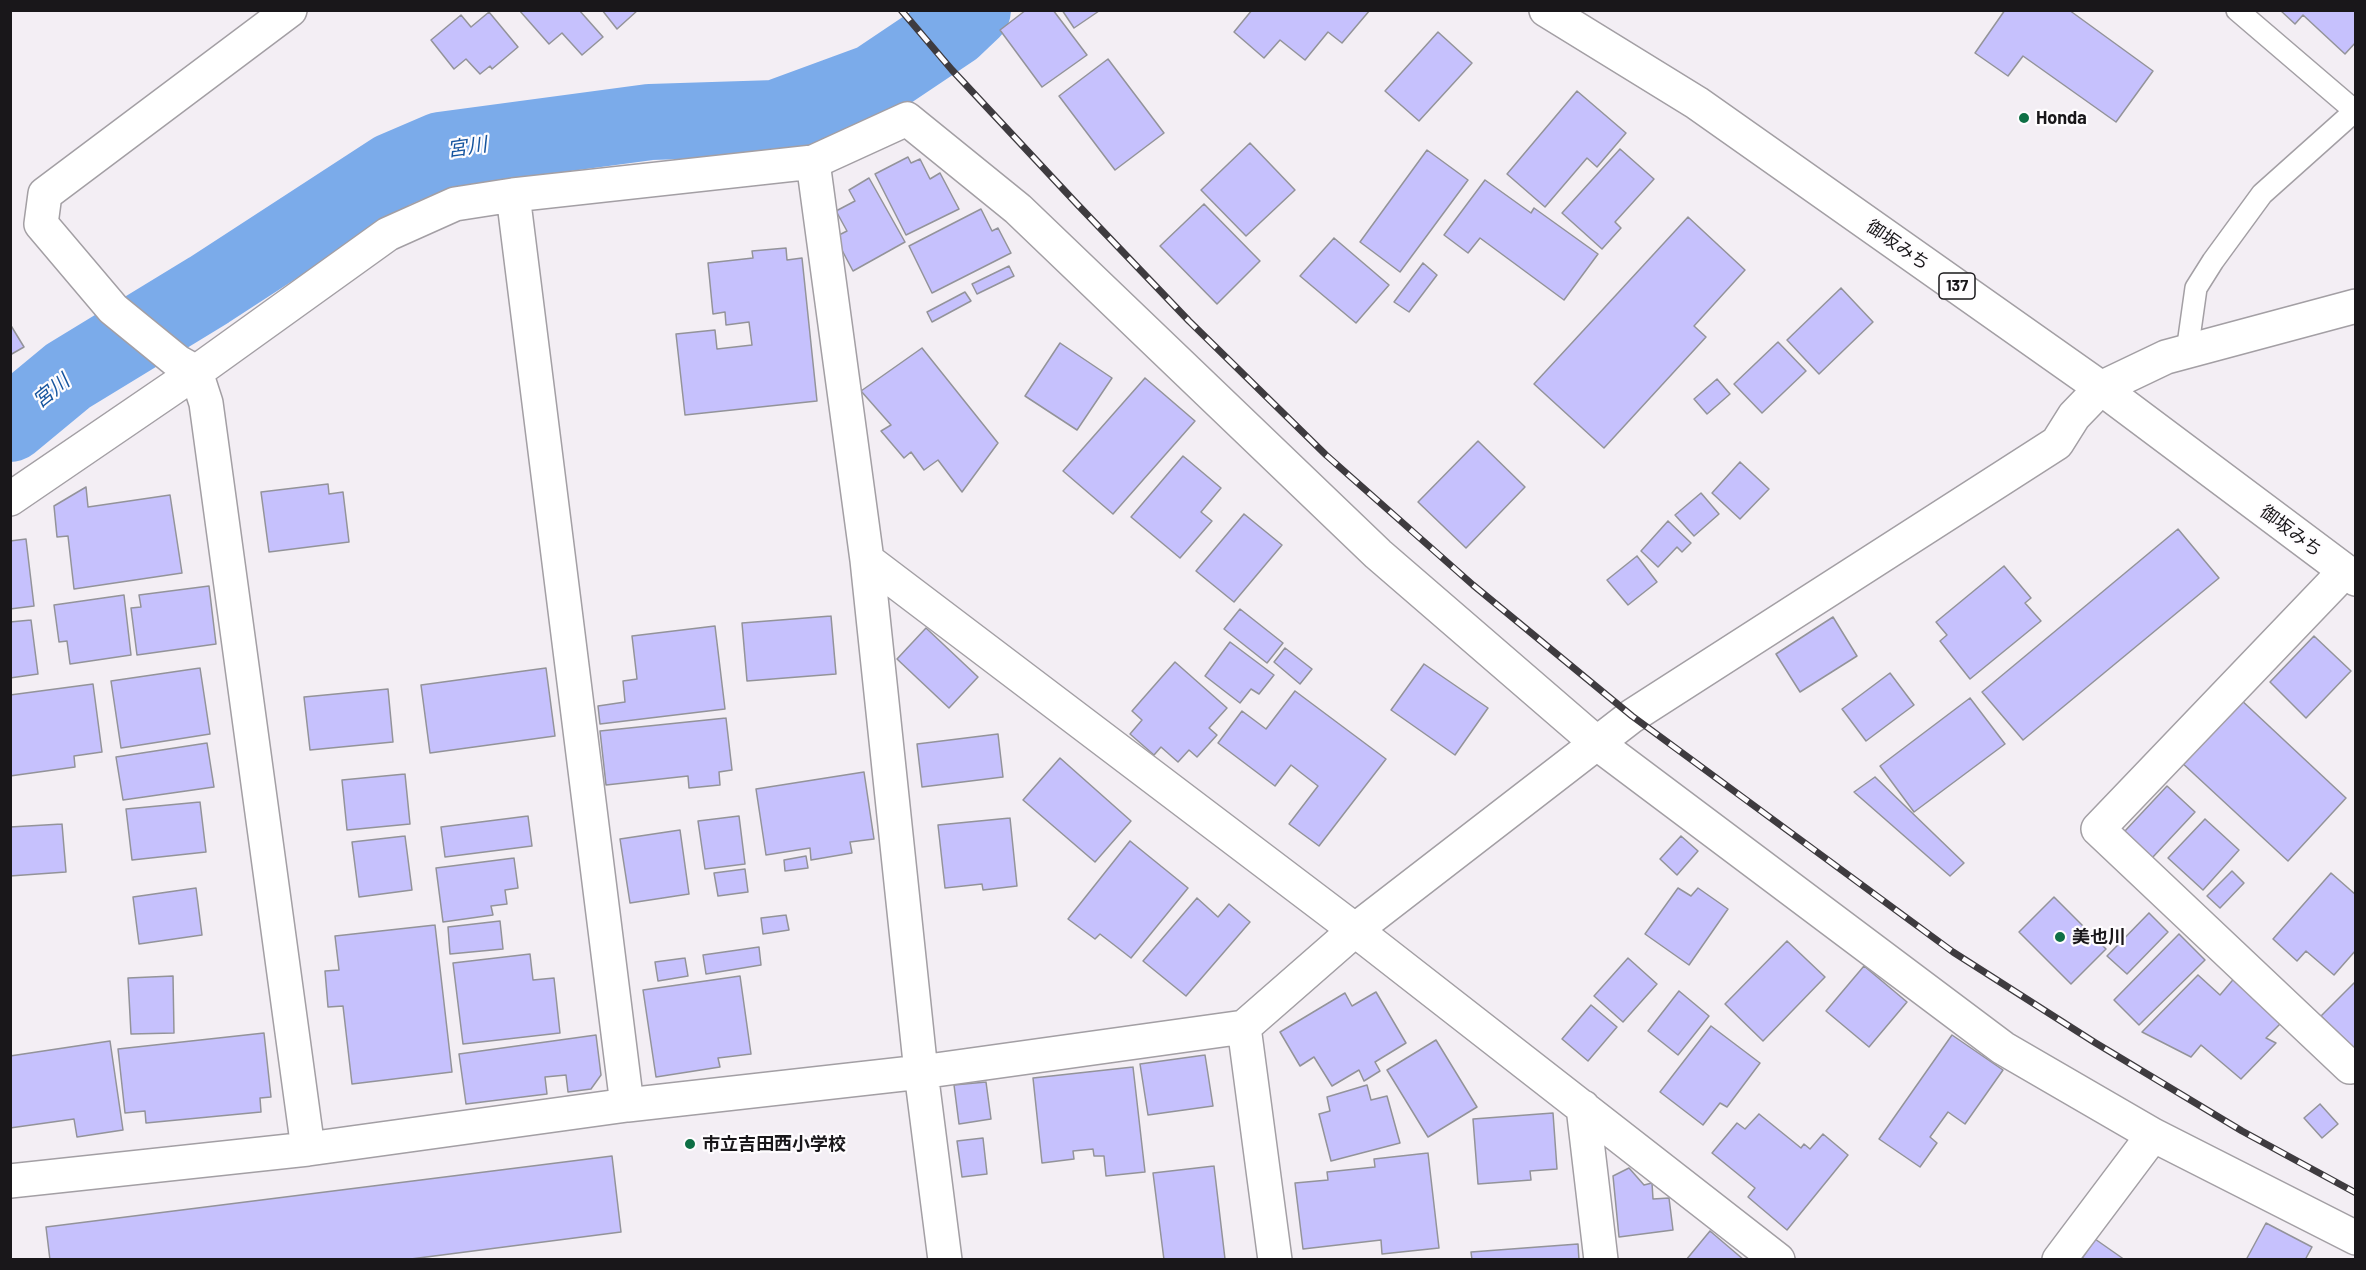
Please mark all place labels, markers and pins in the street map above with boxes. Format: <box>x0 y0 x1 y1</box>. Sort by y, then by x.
place label: Honda <box>2036 107 2087 129</box>
marker: Honda <box>2017 111 2031 125</box>
place label: 美也川 <box>2072 926 2126 948</box>
marker: 美也川 <box>2053 930 2067 944</box>
place label: 市立吉田西小学校 <box>702 1133 846 1155</box>
marker: 市立吉田西小学校 <box>683 1137 697 1151</box>

